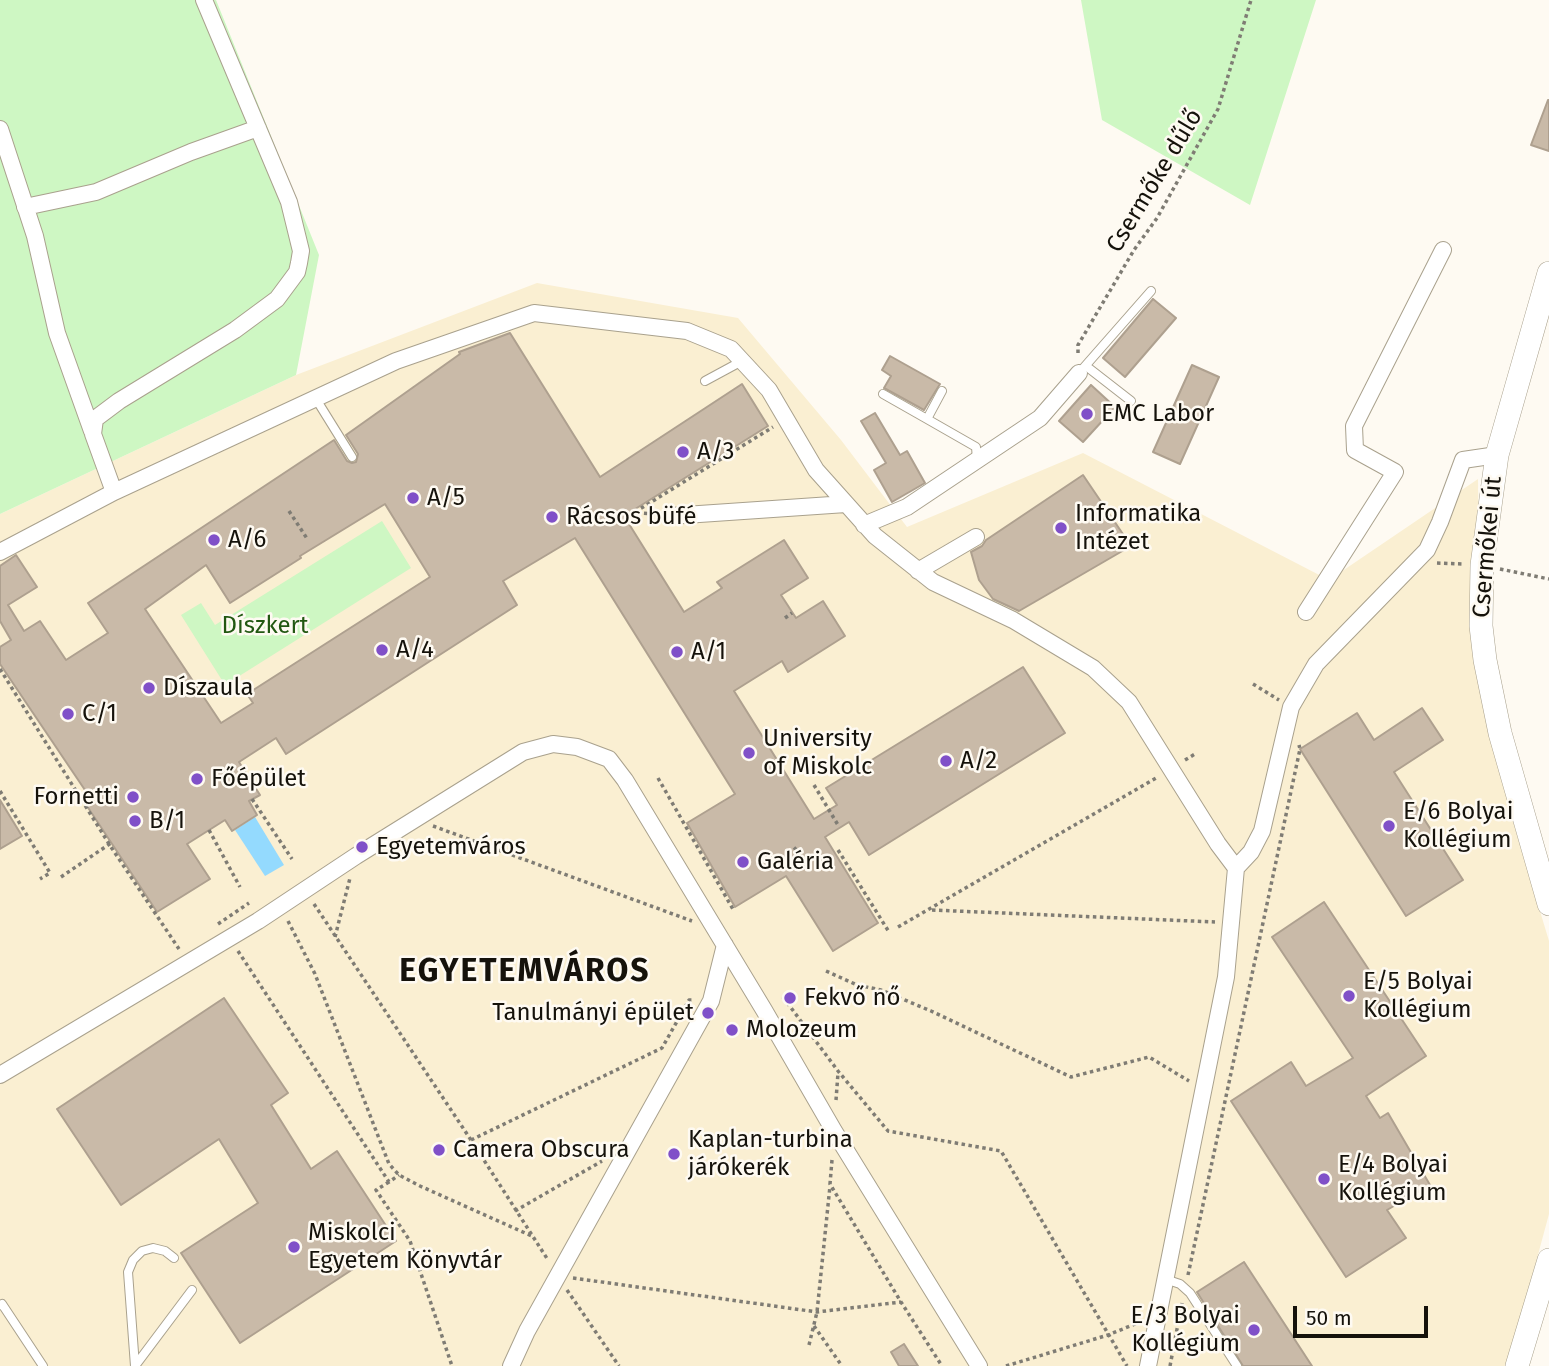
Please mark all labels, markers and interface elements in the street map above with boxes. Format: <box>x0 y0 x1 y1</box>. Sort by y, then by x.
street label: Csermőke dűlő <box>1101 104 1209 258</box>
place label: EMC Labor <box>1101 400 1214 428</box>
marker: EMC Labor <box>1079 406 1095 422</box>
place label: A/3 <box>697 438 734 466</box>
marker: A/3 <box>675 444 691 460</box>
street label: Csermőkei út <box>1467 475 1509 619</box>
place label: A/5 <box>427 484 465 512</box>
marker: A/5 <box>405 490 421 506</box>
place label: Informatika Intézet <box>1075 500 1201 556</box>
place label: Rácsos büfé <box>566 503 697 531</box>
marker: Rácsos büfé <box>544 509 560 525</box>
marker: Informatika Intézet <box>1053 520 1069 536</box>
place label: A/6 <box>228 526 266 554</box>
marker: A/6 <box>206 532 222 548</box>
park label: Díszkert <box>222 612 308 640</box>
place label: A/4 <box>396 636 434 664</box>
place label: A/1 <box>691 638 726 666</box>
marker: A/4 <box>374 642 390 658</box>
marker: A/1 <box>669 644 685 660</box>
place label: Díszaula <box>163 674 254 702</box>
marker: Díszaula <box>141 680 157 696</box>
place label: C/1 <box>82 700 117 728</box>
marker: C/1 <box>60 706 76 722</box>
place label: University of Miskolc <box>763 725 873 781</box>
marker: University of Miskolc <box>741 745 757 761</box>
place label: A/2 <box>960 747 997 775</box>
marker: A/2 <box>938 753 954 769</box>
place label: Főépület <box>211 765 306 793</box>
marker: Főépület <box>189 771 205 787</box>
place label: Fornetti <box>34 783 119 811</box>
marker: Fornetti <box>125 789 141 805</box>
place label: E/6 Bolyai Kollégium <box>1403 798 1513 854</box>
place label: B/1 <box>149 807 185 835</box>
marker: B/1 <box>127 813 143 829</box>
marker: E/6 Bolyai Kollégium <box>1381 818 1397 834</box>
place label: Egyetemváros <box>376 833 526 861</box>
marker: Egyetemváros <box>354 839 370 855</box>
place label: Galéria <box>757 848 834 876</box>
marker: Galéria <box>735 854 751 870</box>
district label: EGYETEMVÁROS <box>401 953 649 991</box>
place label: E/5 Bolyai Kollégium <box>1363 968 1473 1024</box>
place label: Fekvő nő <box>804 984 900 1012</box>
marker: E/5 Bolyai Kollégium <box>1341 988 1357 1004</box>
marker: Fekvő nő <box>782 990 798 1006</box>
place label: Tanulmányi épület <box>492 999 694 1027</box>
marker: Tanulmányi épület <box>700 1005 716 1021</box>
place label: Molozeum <box>746 1016 857 1044</box>
marker: Molozeum <box>724 1022 740 1038</box>
place label: Kaplan-turbina járókerék <box>688 1126 853 1182</box>
place label: Camera Obscura <box>453 1136 629 1164</box>
marker: Camera Obscura <box>431 1142 447 1158</box>
marker: Kaplan-turbina járókerék <box>666 1146 682 1162</box>
place label: E/4 Bolyai Kollégium <box>1338 1151 1448 1207</box>
marker: E/4 Bolyai Kollégium <box>1316 1171 1332 1187</box>
place label: Miskolci Egyetem Könyvtár <box>308 1219 502 1275</box>
marker: Miskolci Egyetem Könyvtár <box>286 1239 302 1255</box>
scale bar <box>1297 1292 1432 1336</box>
place label: E/3 Bolyai Kollégium <box>1130 1302 1240 1358</box>
text: 50 m <box>1306 1305 1352 1331</box>
marker: E/3 Bolyai Kollégium <box>1246 1322 1262 1338</box>

